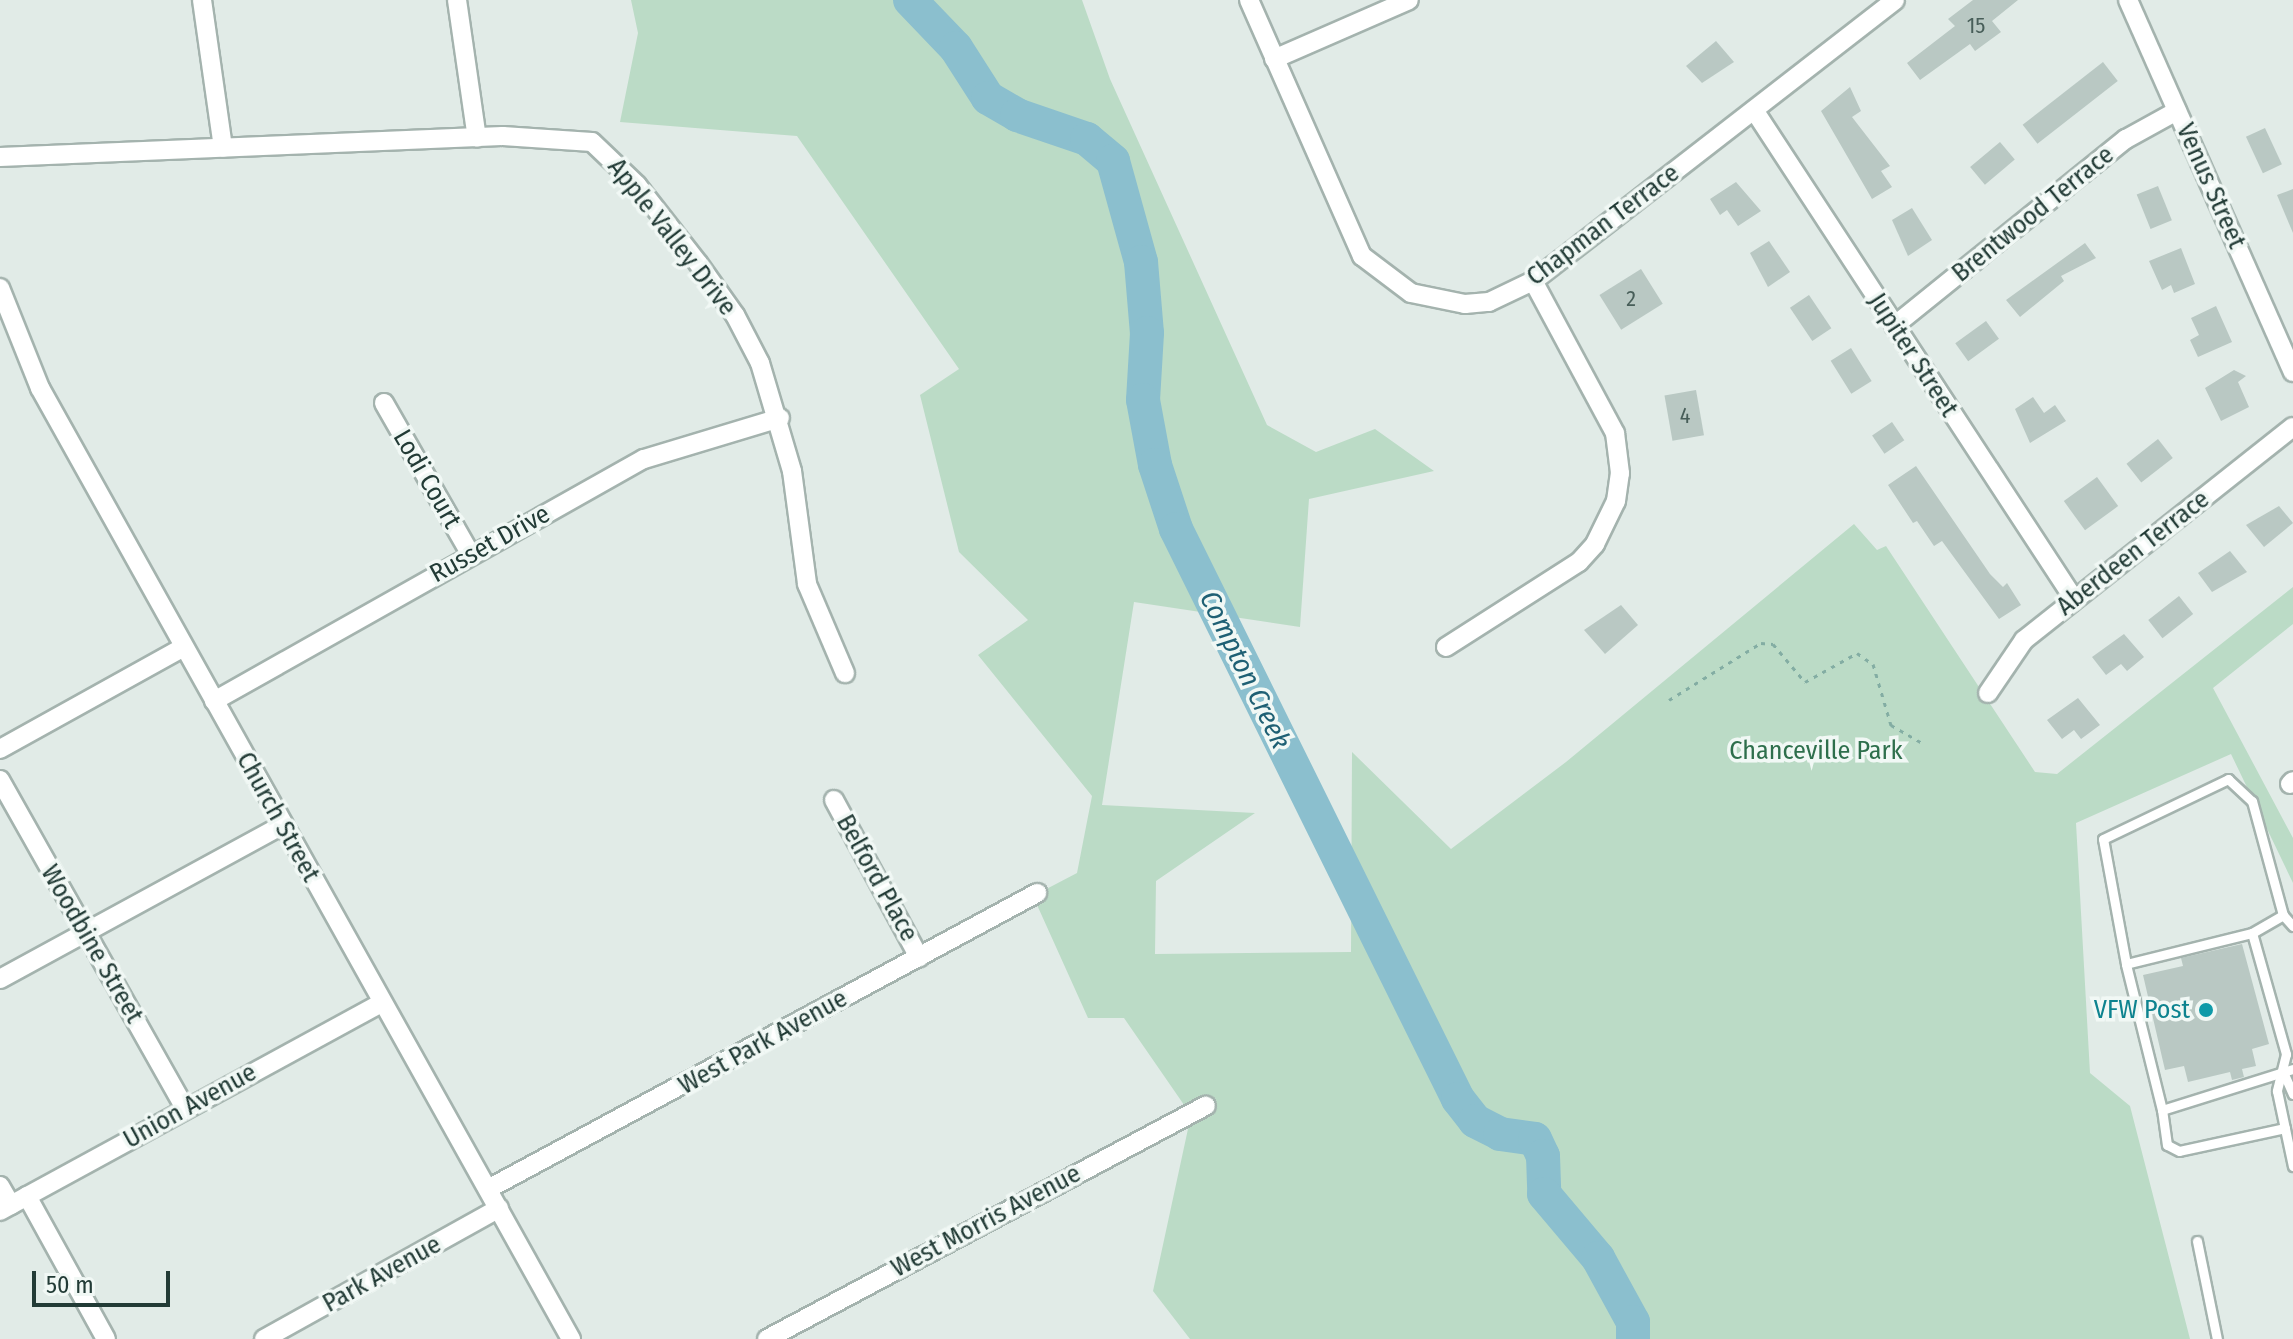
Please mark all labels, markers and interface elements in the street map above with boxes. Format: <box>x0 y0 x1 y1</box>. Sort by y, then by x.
house number: 15 <box>1967 13 1985 39</box>
street label: Venus Street <box>2170 119 2252 253</box>
street label: Brentwood Terrace <box>1946 139 2120 289</box>
street label: Apple Valley Drive <box>601 152 743 322</box>
street label: Chapman Terrace <box>1521 158 1685 292</box>
house number: 2 <box>1626 286 1636 312</box>
street label: Jupiter Street <box>1861 287 1965 423</box>
house number: 4 <box>1680 403 1690 429</box>
street label: Lodi Court <box>386 424 468 534</box>
street label: Aberdeen Terrace <box>2050 484 2216 622</box>
street label: Russet Drive <box>425 498 555 590</box>
water label: Compton Creek <box>1192 586 1298 754</box>
park label: Chanceville Park <box>1729 735 1903 767</box>
street label: Church Street <box>230 747 326 887</box>
street label: Belford Place <box>829 809 925 947</box>
street label: Woodbine Street <box>34 859 150 1029</box>
street label: West Park Avenue <box>673 983 853 1101</box>
place label: VFW Post <box>2094 994 2190 1026</box>
marker: VFW Post <box>2197 1001 2215 1019</box>
street label: Union Avenue <box>118 1057 262 1155</box>
street label: West Morris Avenue <box>886 1158 1086 1284</box>
street label: Park Avenue <box>317 1229 447 1319</box>
scale bar <box>36 1255 174 1305</box>
text: 50 m <box>46 1271 94 1299</box>

